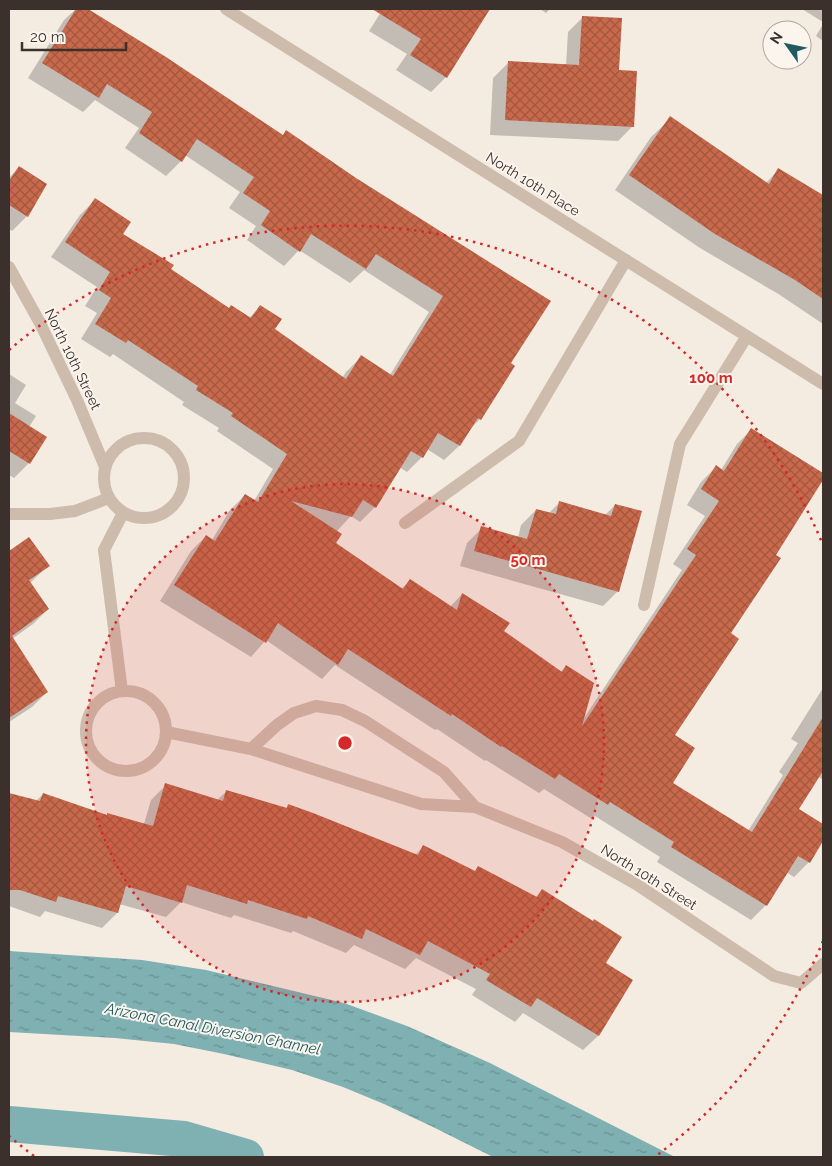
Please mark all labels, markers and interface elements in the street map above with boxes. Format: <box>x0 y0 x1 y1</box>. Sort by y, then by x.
scale bar <box>22 20 126 52</box>
north arrow <box>762 20 812 70</box>
text: 20 m <box>30 28 65 46</box>
text: N <box>766 29 786 47</box>
street label: North 10th Place <box>483 149 583 219</box>
street label: North 10th Street <box>42 306 104 412</box>
text: 100 m <box>689 369 733 387</box>
text: 50 m <box>510 551 546 569</box>
centre of rings <box>336 734 354 752</box>
street label: North 10th Street <box>598 841 700 913</box>
water label: Arizona Canal Diversion Channel <box>103 999 322 1059</box>

